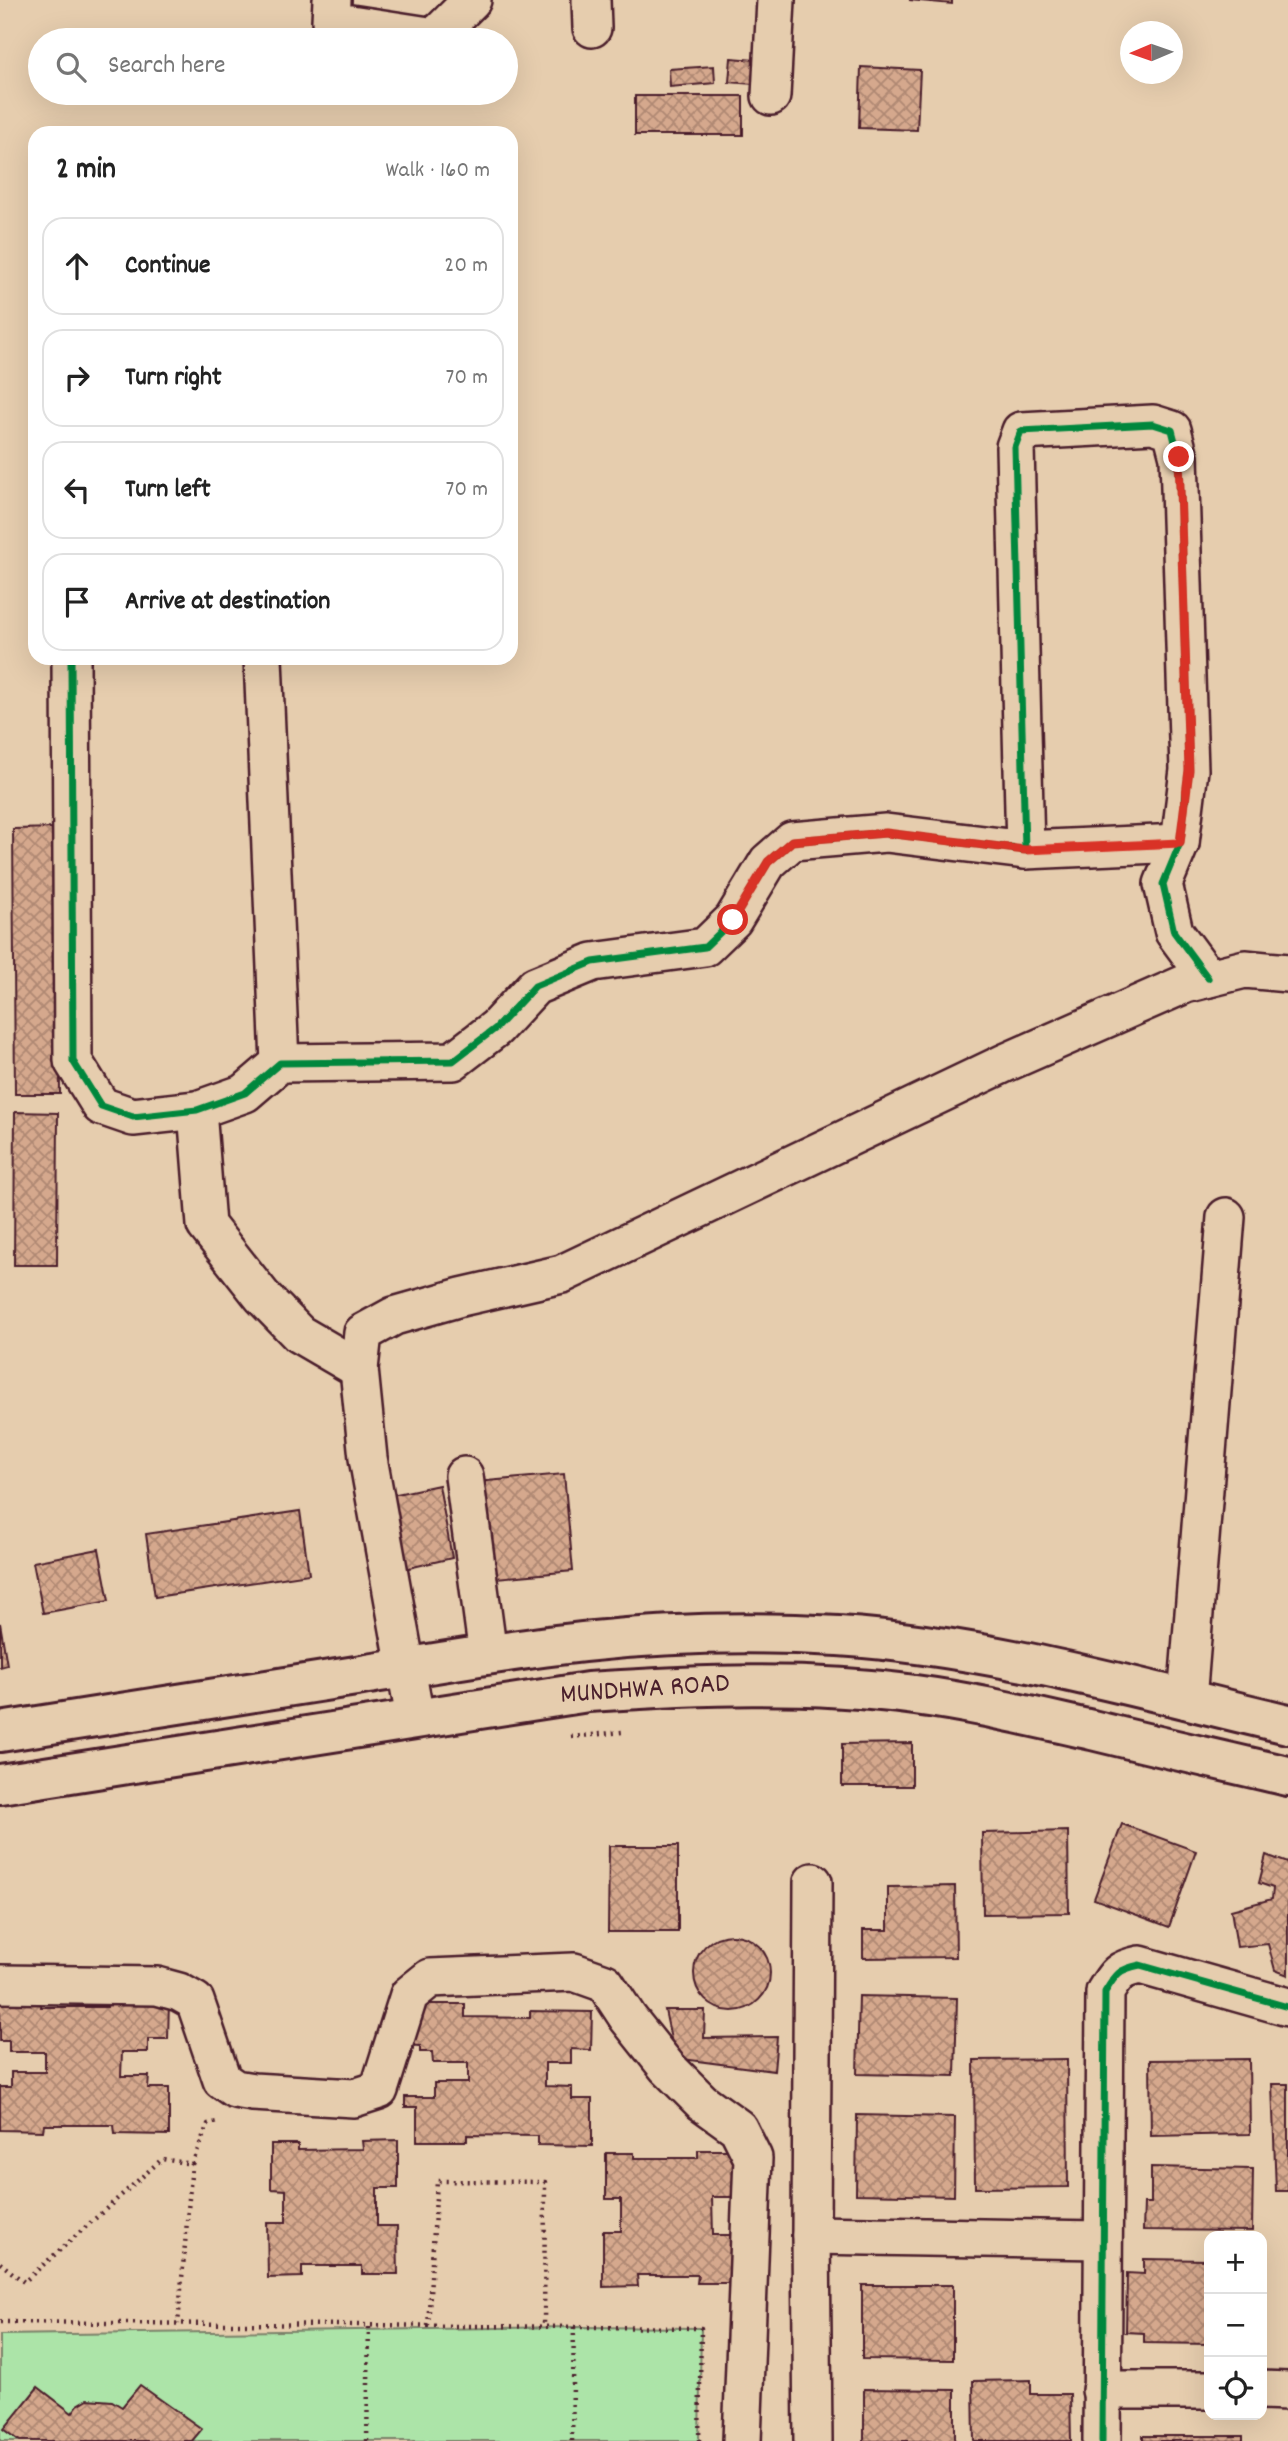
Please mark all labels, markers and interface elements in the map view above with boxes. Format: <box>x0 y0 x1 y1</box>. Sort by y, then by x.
north arrow <box>1120 21 1183 84</box>
search box <box>28 28 518 105</box>
icon: search <box>52 48 90 86</box>
text: Search here <box>108 48 226 85</box>
text: 2 min <box>56 150 116 193</box>
text: Walk · 160 m <box>385 155 490 188</box>
icon: ahead <box>58 247 96 285</box>
text: Continue <box>125 248 210 285</box>
text: 20 m <box>444 250 488 283</box>
icon: right <box>58 359 96 397</box>
text: Turn right <box>125 360 222 397</box>
text: 70 m <box>446 362 488 395</box>
route end <box>1163 441 1194 472</box>
icon: left <box>58 471 96 509</box>
text: Turn left <box>125 472 211 509</box>
text: 70 m <box>446 474 488 507</box>
icon: arrive <box>58 583 96 621</box>
text: Arrive at destination <box>125 584 330 621</box>
route start <box>717 904 748 935</box>
street label: MUNDHWA ROAD <box>559 1665 731 1717</box>
map controls <box>1204 2231 1267 2420</box>
button: + <box>1204 2231 1267 2294</box>
button: − <box>1204 2294 1267 2357</box>
button: locate <box>1204 2357 1267 2420</box>

